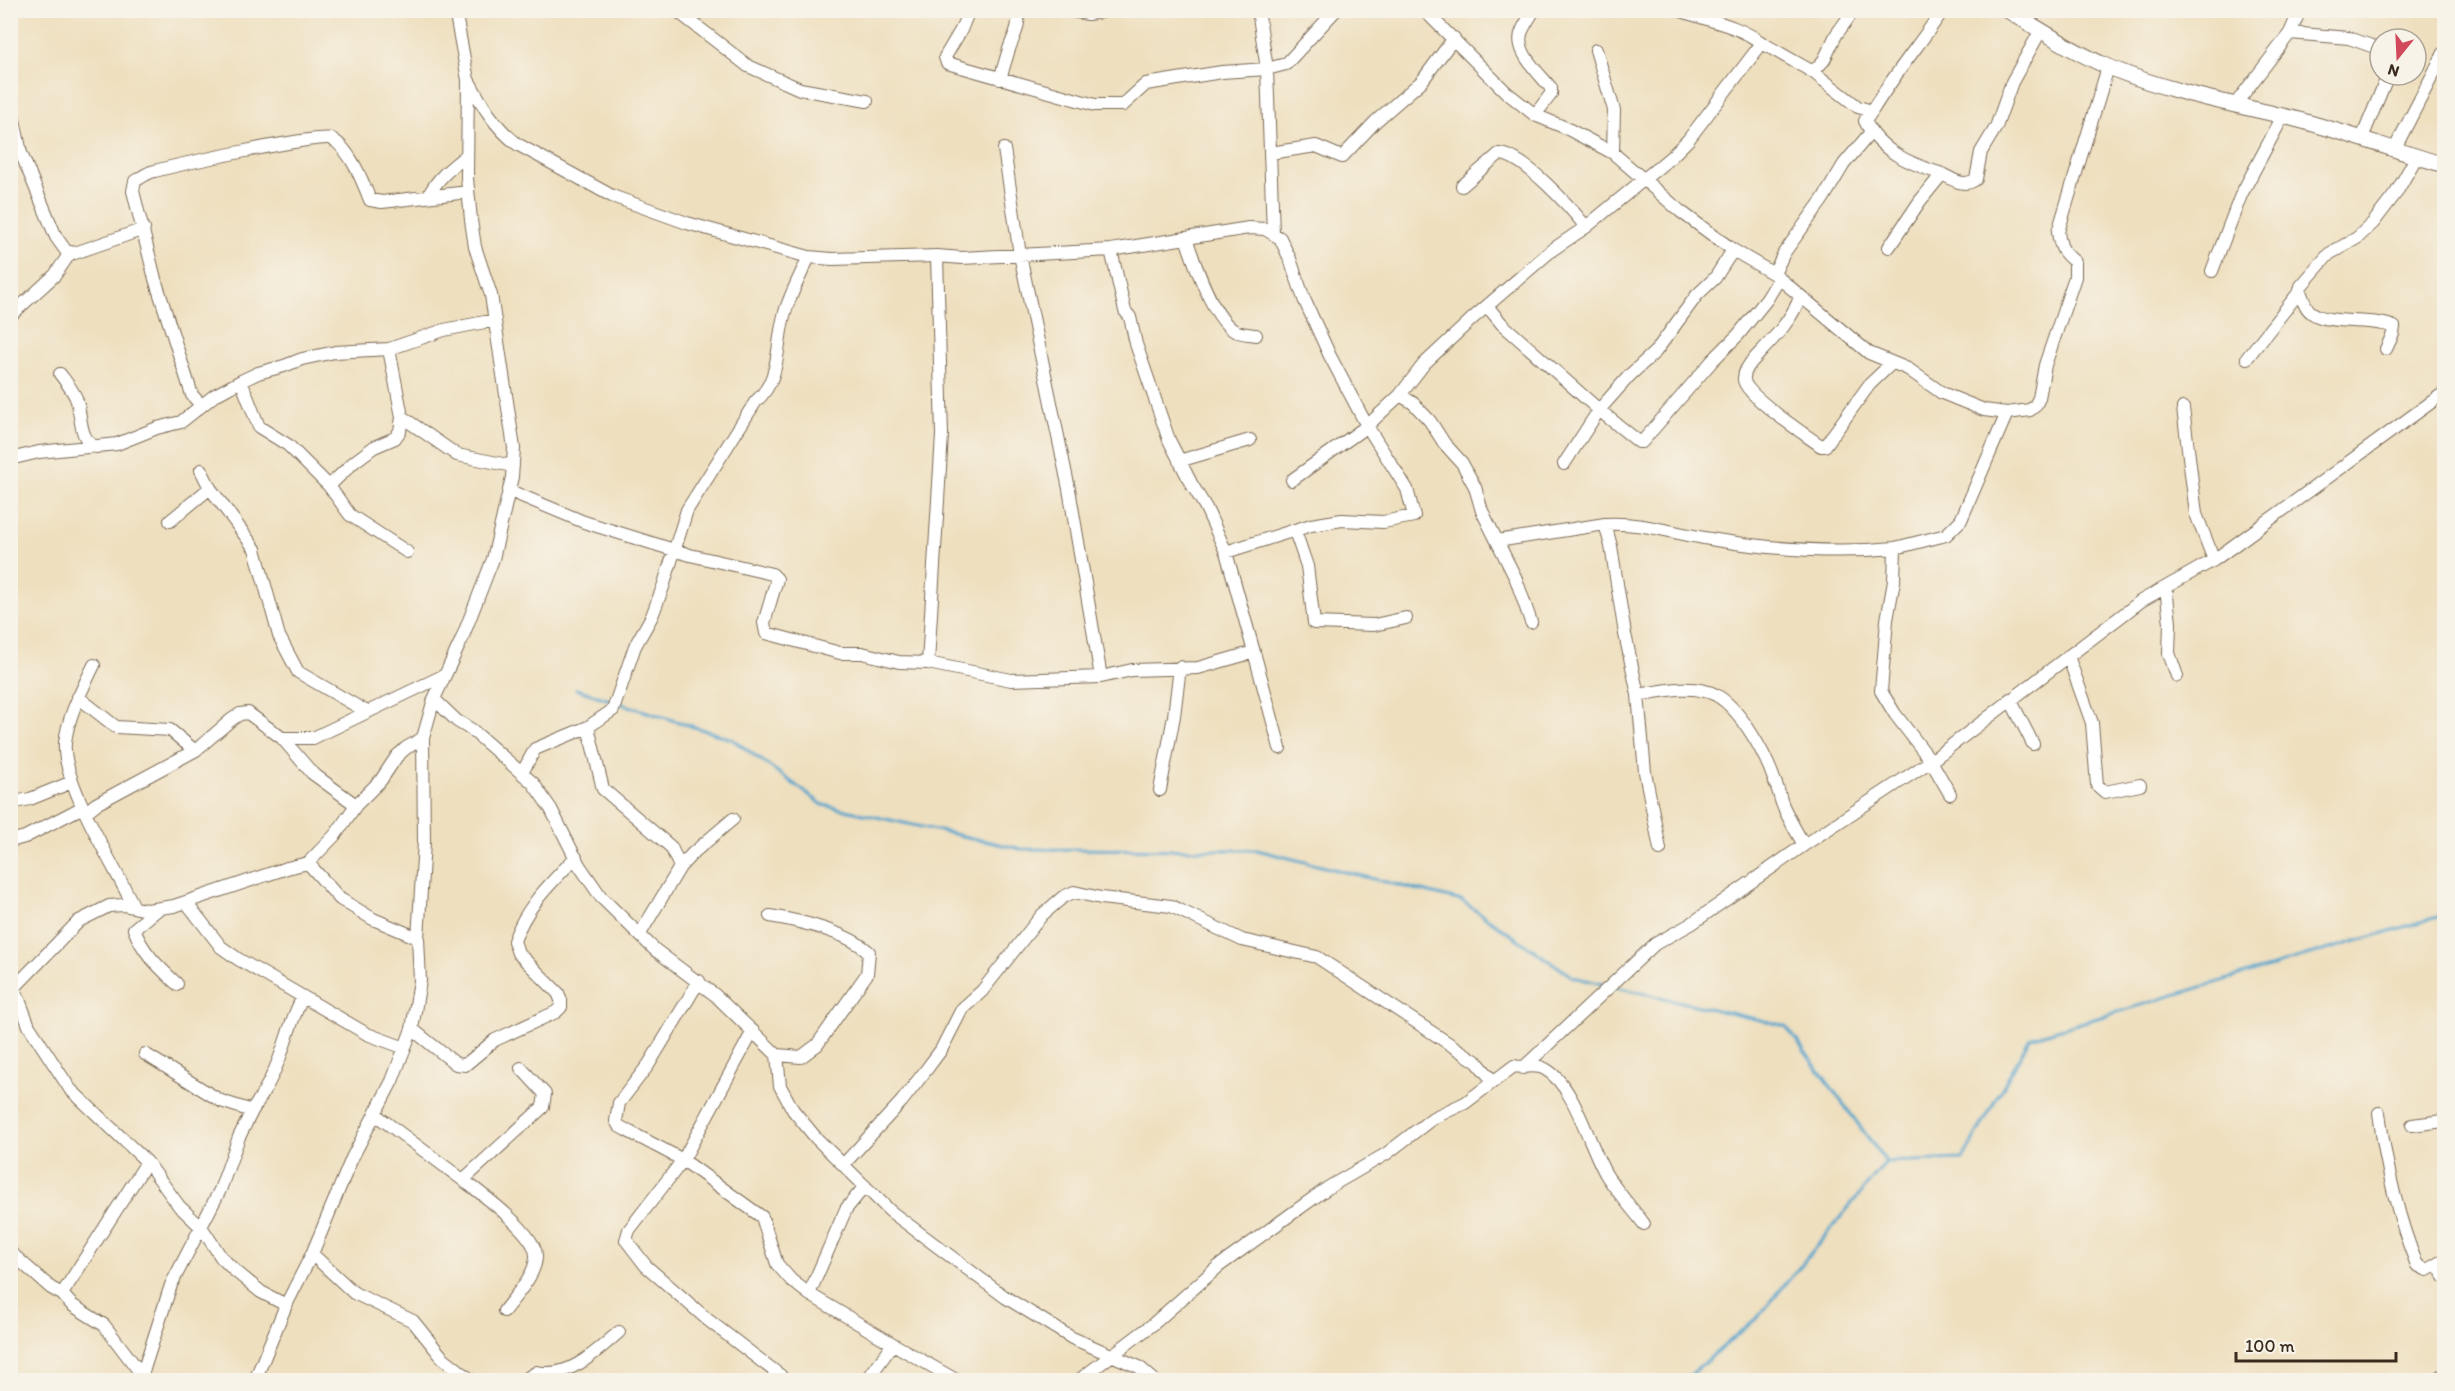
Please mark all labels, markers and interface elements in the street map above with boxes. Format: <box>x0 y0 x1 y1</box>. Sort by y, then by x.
north arrow <box>2368 27 2428 87</box>
text: N <box>2385 60 2402 81</box>
scale bar <box>2236 1325 2396 1363</box>
text: 100 m <box>2245 1335 2295 1357</box>

